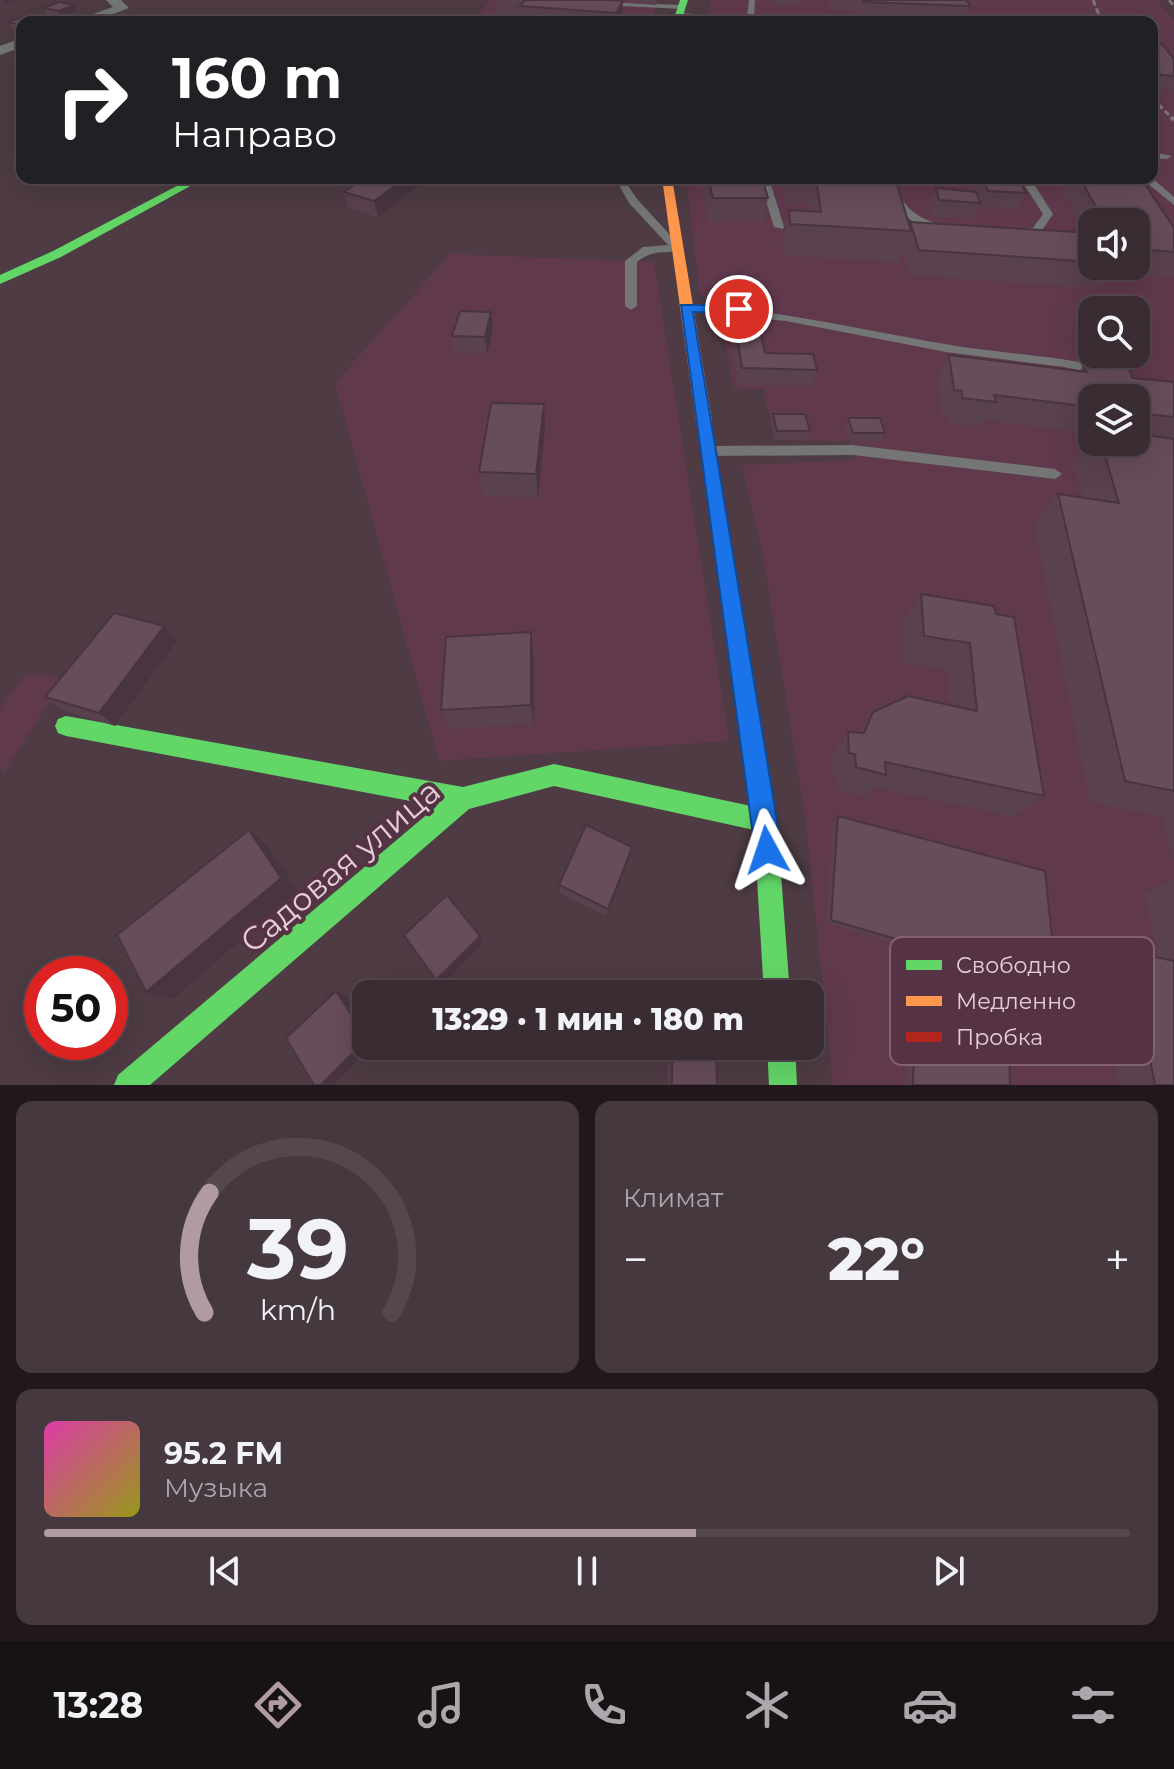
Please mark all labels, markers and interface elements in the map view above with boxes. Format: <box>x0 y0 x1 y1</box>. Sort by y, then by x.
text: 160 m <box>172 44 342 112</box>
icon: right <box>40 48 144 152</box>
text: Направо <box>172 112 337 156</box>
map controls <box>1078 208 1150 456</box>
button: sound <box>1078 208 1150 280</box>
pin <box>705 275 773 343</box>
icon: arrive <box>717 287 761 331</box>
button: search <box>1078 296 1150 368</box>
button: layers <box>1078 384 1150 456</box>
street label: Садовая улица <box>232 771 448 961</box>
position arrow <box>725 808 809 892</box>
legend <box>890 937 1154 1065</box>
text: Свободно <box>956 952 1071 979</box>
speed limit sign: 50 <box>24 956 128 1060</box>
text: Медленно <box>956 988 1076 1015</box>
text: 13:29 · 1 мин · 180 m <box>432 1001 744 1038</box>
text: Пробка <box>956 1024 1043 1051</box>
text: Климат <box>623 1182 723 1214</box>
text: 39 <box>245 1198 349 1300</box>
text: 22° <box>828 1222 925 1295</box>
text: − <box>623 1232 648 1286</box>
text: + <box>1105 1232 1130 1286</box>
text: km/h <box>259 1292 336 1327</box>
text: 95.2 FM <box>164 1435 283 1472</box>
text: Музыка <box>164 1472 268 1504</box>
icon: previous <box>203 1549 247 1593</box>
icon: pause <box>565 1549 609 1593</box>
icon: next <box>927 1549 971 1593</box>
icon: directions <box>250 1677 306 1733</box>
icon: music <box>413 1677 469 1733</box>
icon: phone <box>576 1677 632 1733</box>
icon: climate <box>739 1677 795 1733</box>
icon: car <box>902 1677 958 1733</box>
icon: filters <box>1065 1677 1121 1733</box>
text: 13:28 <box>53 1683 143 1727</box>

